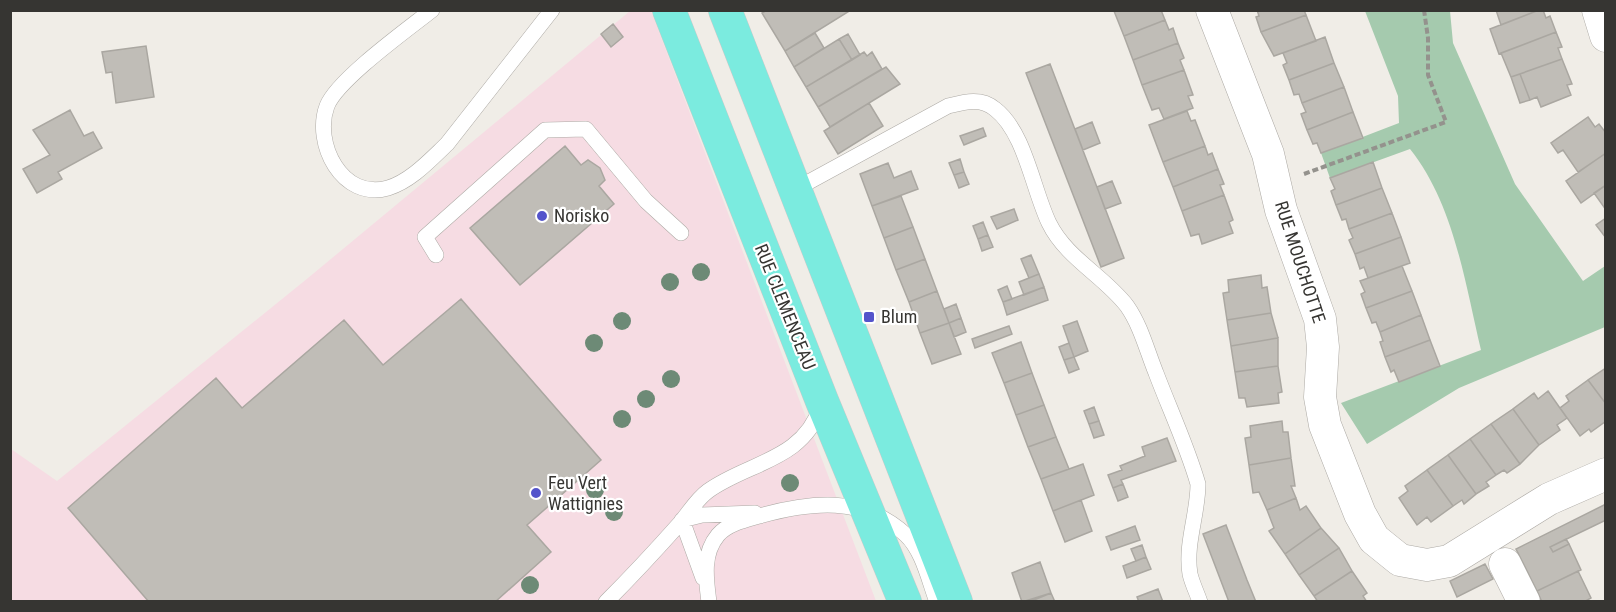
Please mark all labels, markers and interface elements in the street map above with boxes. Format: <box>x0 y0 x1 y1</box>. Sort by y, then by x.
street label: RUE MOUCHOTTE <box>1271 198 1330 326</box>
place label: Norisko <box>554 205 609 226</box>
marker: Norisko <box>535 209 549 223</box>
street label: RUE CLEMENCEAU <box>751 241 820 373</box>
place label: Blum <box>881 306 917 327</box>
marker: Blum <box>862 310 876 324</box>
place label: Feu Vert Wattignies <box>548 472 623 514</box>
marker: Feu Vert Wattignies <box>529 486 543 500</box>

